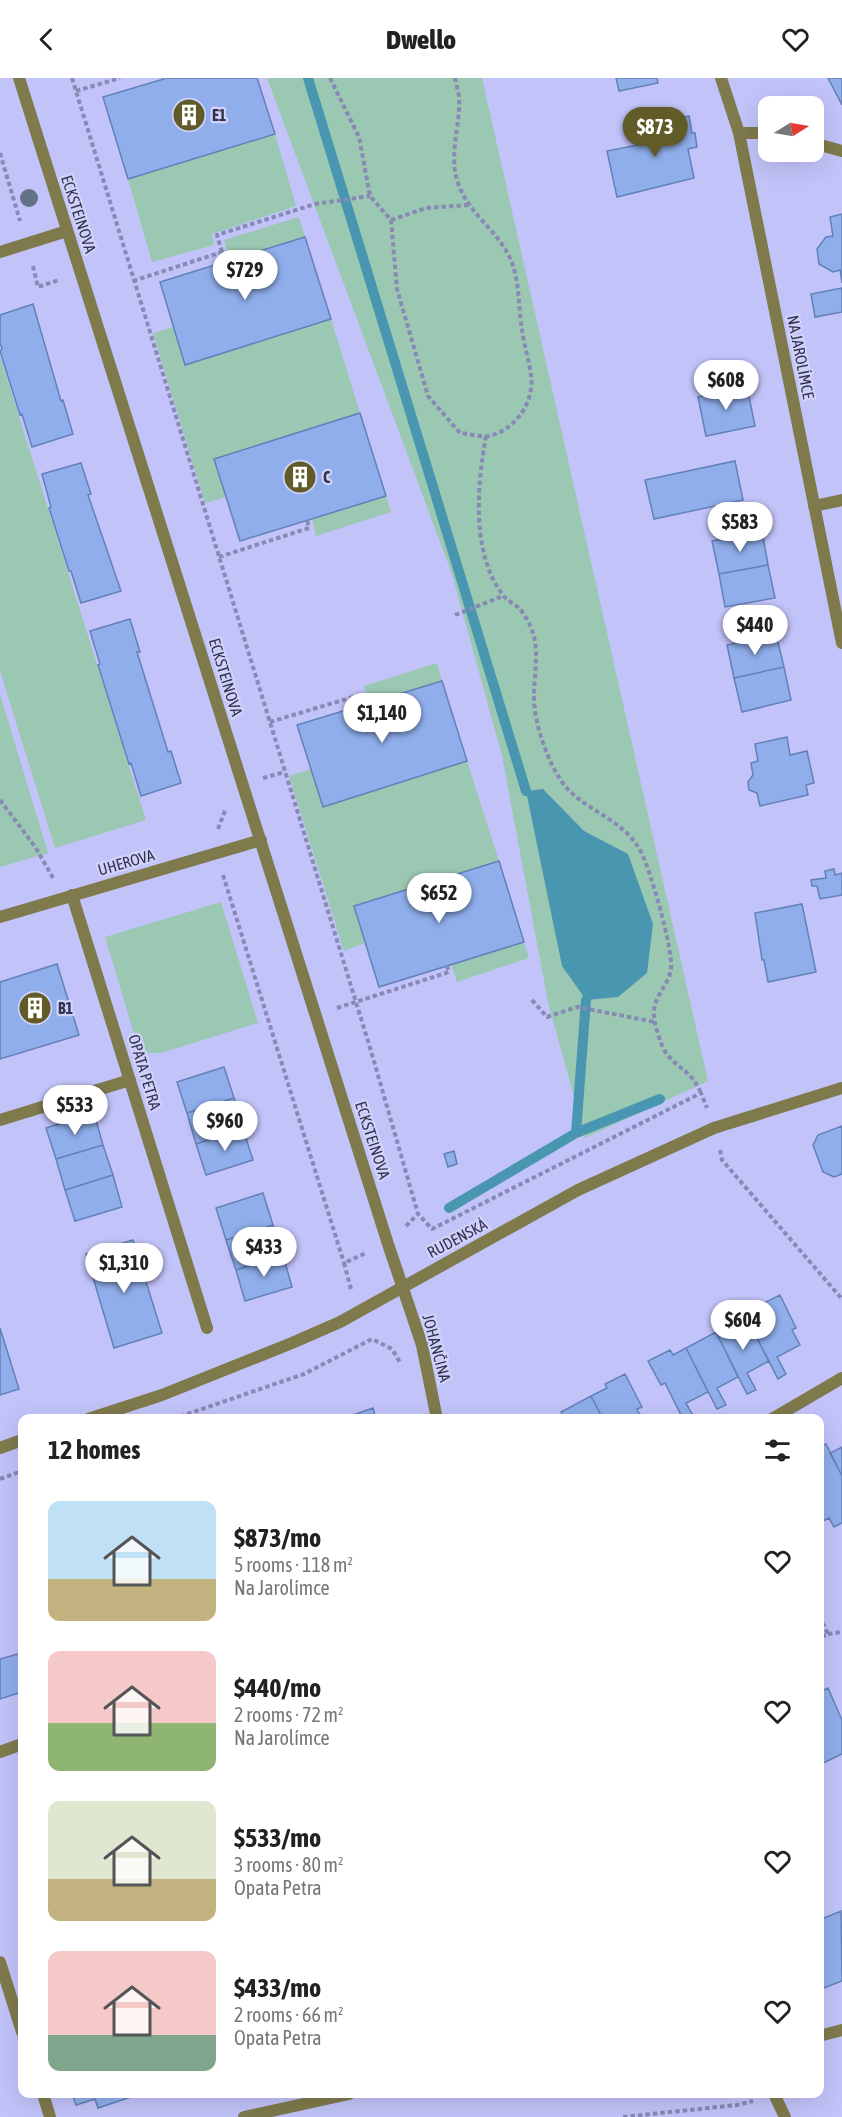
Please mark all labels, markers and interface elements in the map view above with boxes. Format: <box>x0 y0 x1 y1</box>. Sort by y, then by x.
icon: back <box>30 23 63 56</box>
icon: heart <box>779 23 812 56</box>
text: Dwello <box>386 24 456 55</box>
north arrow <box>758 96 824 162</box>
map controls <box>758 96 824 162</box>
building icon: E1 <box>171 97 207 133</box>
place label: E1 <box>212 106 227 124</box>
pin: $873 <box>619 107 691 158</box>
text: $873 <box>637 115 673 138</box>
street label: ECKSTEINOVA <box>58 173 100 255</box>
pin: $729 <box>209 250 281 301</box>
text: $729 <box>227 258 263 281</box>
street label: NA JAROLÍMCE <box>784 314 818 400</box>
pin: $608 <box>690 360 762 411</box>
text: $608 <box>708 368 744 391</box>
building icon: C <box>282 459 318 495</box>
place label: C <box>323 468 331 486</box>
pin: $583 <box>704 502 776 553</box>
text: $583 <box>722 510 758 533</box>
pin: $440 <box>719 605 791 656</box>
text: $440 <box>737 613 773 636</box>
street label: ECKSTEINOVA <box>206 636 246 718</box>
pin: $1,140 <box>333 693 431 744</box>
text: $1,140 <box>357 701 407 724</box>
street label: UHEROVA <box>96 845 156 879</box>
pin: $652 <box>403 873 475 924</box>
text: $652 <box>421 881 457 904</box>
building icon: B1 <box>17 990 53 1026</box>
place label: B1 <box>58 999 74 1017</box>
street label: OPATA PETRA <box>125 1032 165 1112</box>
pin: $533 <box>39 1085 111 1136</box>
text: $533 <box>57 1093 93 1116</box>
street label: ECKSTEINOVA <box>352 1099 394 1181</box>
pin: $960 <box>189 1101 261 1152</box>
text: $960 <box>207 1109 243 1132</box>
street label: RUDENSKÁ <box>424 1215 490 1261</box>
pin: $433 <box>228 1227 300 1278</box>
text: $433 <box>246 1235 282 1258</box>
pin: $1,310 <box>75 1243 173 1294</box>
text: $1,310 <box>99 1251 149 1274</box>
pin: $604 <box>707 1300 779 1351</box>
text: $604 <box>725 1308 761 1331</box>
street label: JOHANČINA <box>419 1312 455 1384</box>
icon: filters <box>761 1434 794 1467</box>
text: 12 homes <box>48 1435 141 1465</box>
text: $873/mo <box>234 1523 321 1553</box>
icon: home <box>96 1525 168 1597</box>
icon: heart <box>761 1545 794 1578</box>
text: 5 rooms · 118 m² <box>234 1553 353 1576</box>
text: Na Jarolímce <box>234 1576 330 1599</box>
text: $440/mo <box>234 1673 321 1703</box>
icon: home <box>96 1675 168 1747</box>
icon: heart <box>761 1695 794 1728</box>
text: 2 rooms · 72 m² <box>234 1703 344 1726</box>
text: Na Jarolímce <box>234 1726 330 1749</box>
text: $533/mo <box>234 1823 321 1853</box>
icon: home <box>96 1825 168 1897</box>
icon: heart <box>761 1845 794 1878</box>
text: 3 rooms · 80 m² <box>234 1853 344 1876</box>
text: Opata Petra <box>234 1876 322 1899</box>
text: $433/mo <box>234 1973 321 2003</box>
icon: home <box>96 1975 168 2047</box>
icon: heart <box>761 1995 794 2028</box>
text: 2 rooms · 66 m² <box>234 2003 344 2026</box>
text: Opata Petra <box>234 2026 322 2049</box>

